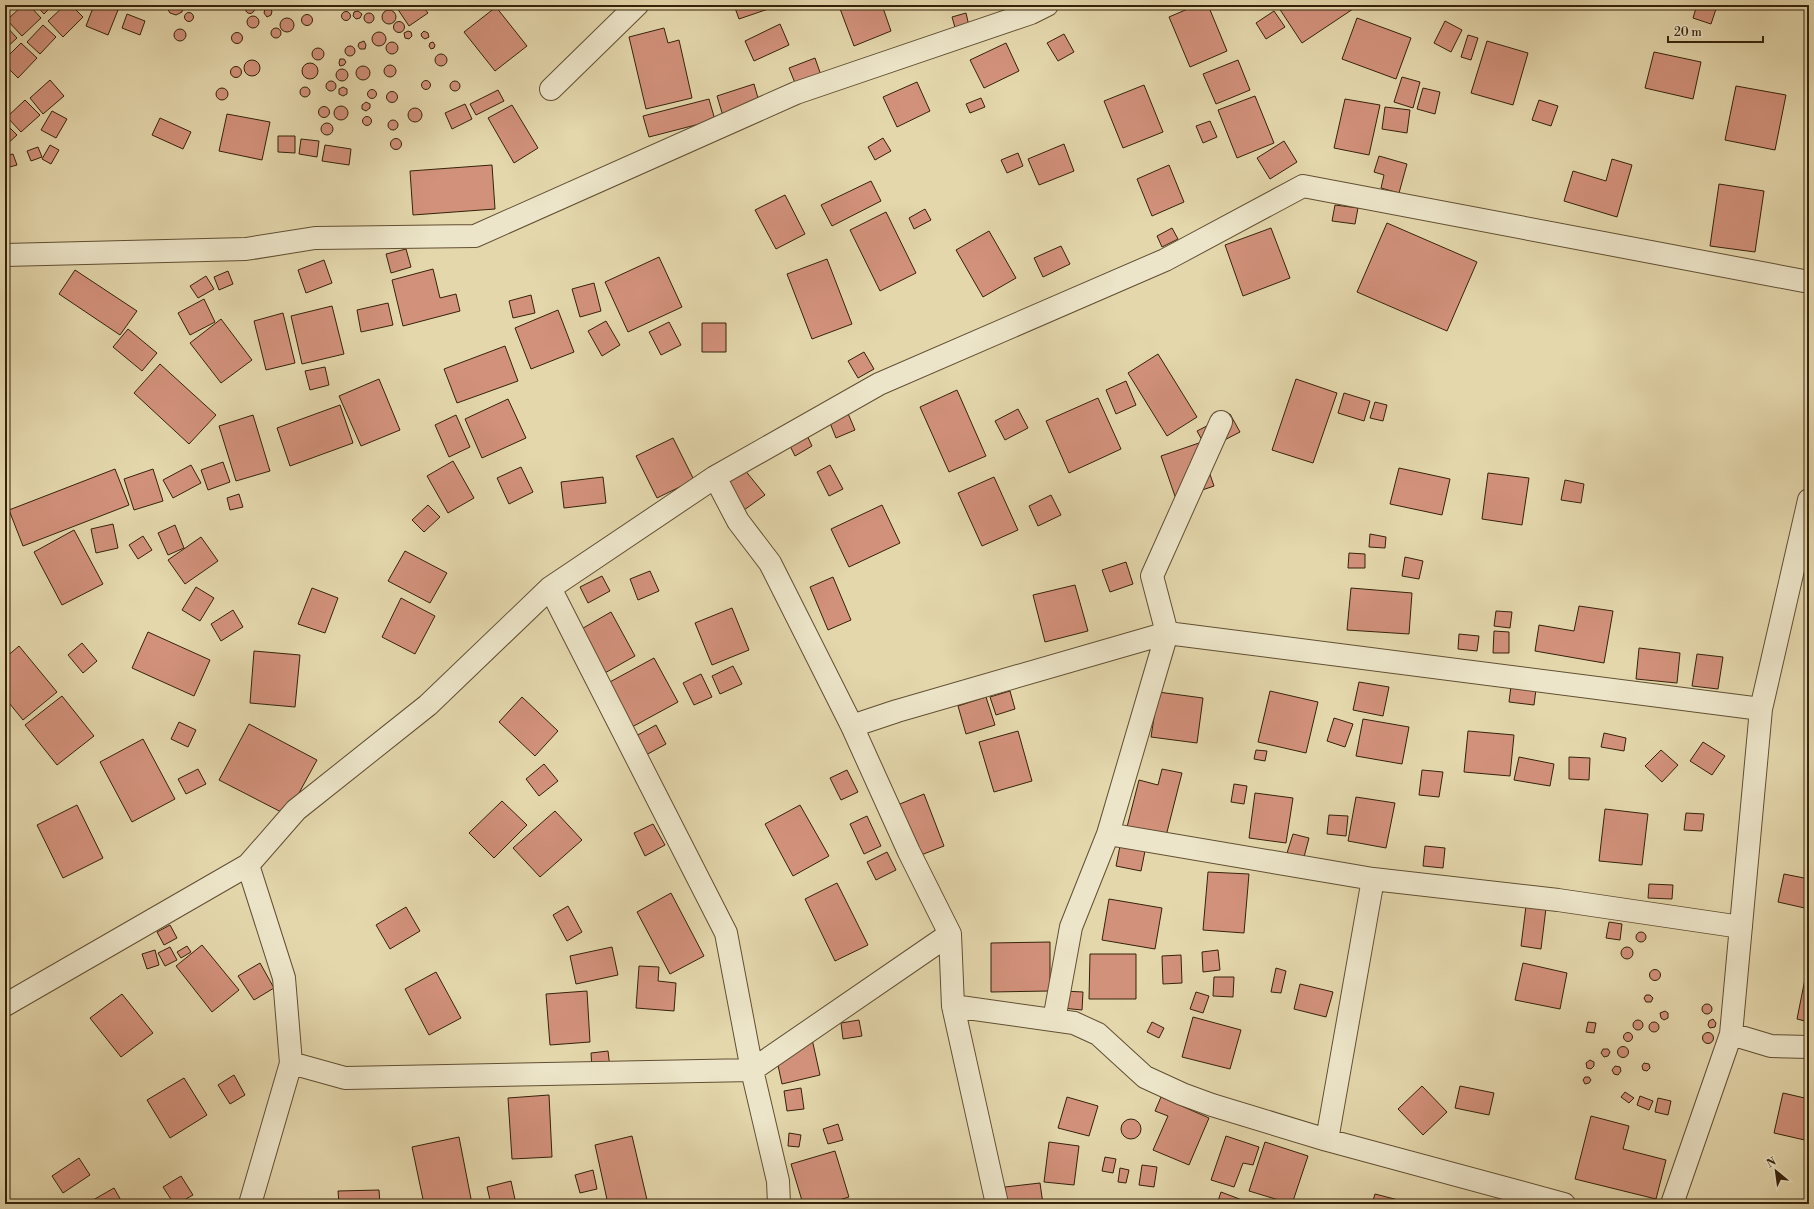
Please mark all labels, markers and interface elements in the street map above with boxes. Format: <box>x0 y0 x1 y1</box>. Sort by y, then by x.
scale bar <box>1668 18 1763 44</box>
text: 20 m <box>1674 25 1702 40</box>
north arrow <box>1756 1151 1796 1191</box>
text: N <box>1764 1155 1779 1171</box>

